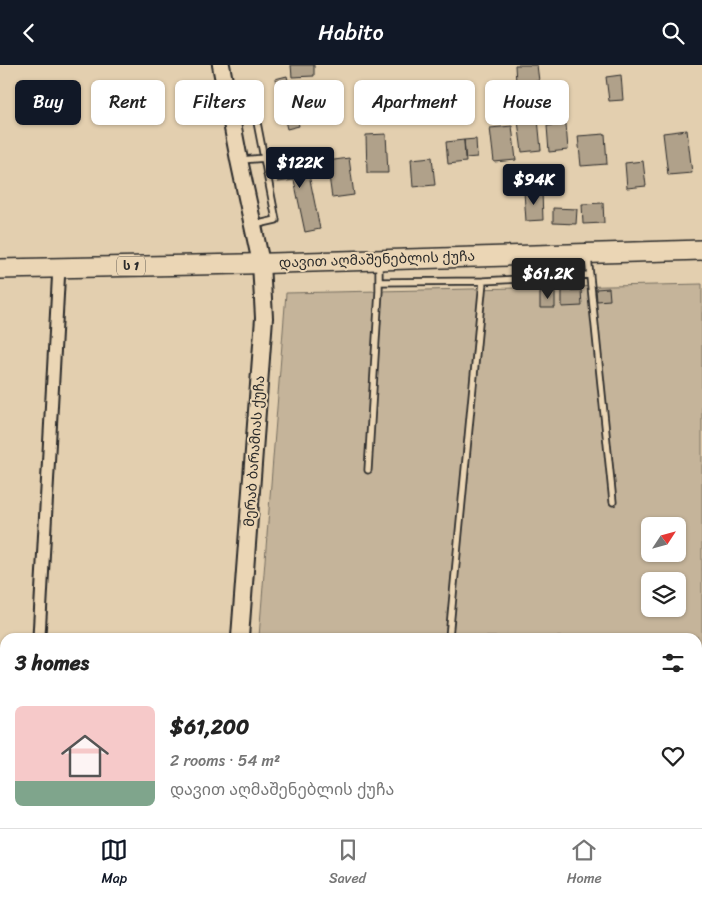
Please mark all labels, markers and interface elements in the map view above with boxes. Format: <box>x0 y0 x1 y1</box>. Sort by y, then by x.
text: Habito <box>318 13 384 52</box>
icon: back <box>15 19 43 47</box>
icon: search <box>659 19 687 47</box>
chip: Buy <box>15 80 81 125</box>
chip: Rent <box>91 80 165 125</box>
chip: Filters <box>175 80 264 125</box>
chip: New <box>274 80 344 125</box>
chip: Apartment <box>354 80 475 125</box>
chip: House <box>485 80 569 125</box>
pin: $122K <box>265 147 335 189</box>
text: $122K <box>277 148 323 177</box>
pin: $94K <box>504 163 564 206</box>
text: $94K <box>514 165 554 194</box>
street label: დავით აღმაშენებლის ქუჩა <box>279 244 476 275</box>
road number: ს 1 <box>117 257 145 275</box>
pin: $61.2K <box>507 257 589 300</box>
text: $61.2K <box>523 259 573 288</box>
street label: მერაბ ბარამიას ქუჩა <box>237 375 272 528</box>
north arrow <box>641 517 686 563</box>
map controls <box>641 517 686 617</box>
button: layers <box>641 572 686 617</box>
text: 3 homes <box>15 644 89 682</box>
icon: filters <box>659 649 687 677</box>
text: $61,200 <box>170 708 249 746</box>
icon: home <box>55 726 115 786</box>
icon: heart <box>659 742 687 770</box>
text: 2 rooms · 54 m² <box>170 746 280 775</box>
text: დავით აღმაშენებლის ქუჩა <box>170 775 394 804</box>
tab: Map <box>100 836 128 891</box>
tab: Saved <box>329 836 366 891</box>
tab: Home <box>567 836 602 891</box>

